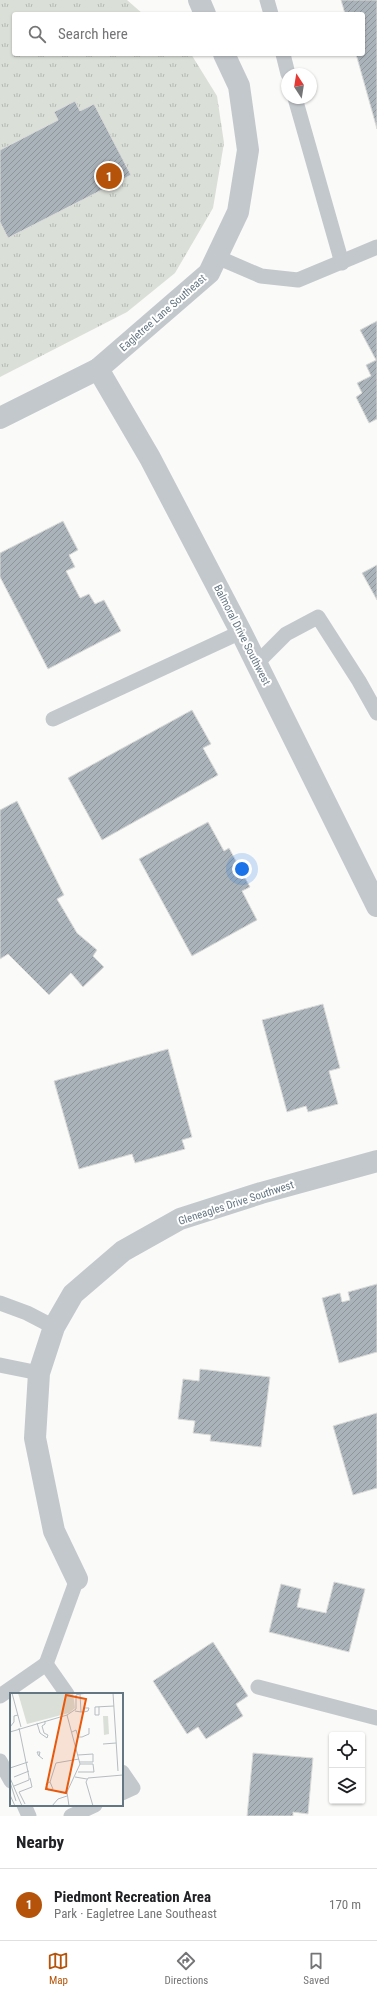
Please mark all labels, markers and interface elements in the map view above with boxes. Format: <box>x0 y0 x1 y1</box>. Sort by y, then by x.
search box <box>12 12 365 56</box>
icon: search <box>26 23 48 45</box>
text: Search here <box>58 25 128 43</box>
north arrow <box>281 68 317 104</box>
pin: 1 <box>96 161 122 191</box>
street label: Eagletree Lane Southeast <box>117 272 209 354</box>
street label: Balmoral Drive Southwest <box>211 583 273 687</box>
your location <box>232 859 252 879</box>
street label: Gleneagles Drive Southwest <box>177 1178 295 1228</box>
inset map <box>10 1693 123 1806</box>
map controls <box>329 1732 365 1804</box>
button: locate <box>329 1732 365 1768</box>
button: layers <box>329 1768 365 1804</box>
text: Nearby <box>16 1832 64 1852</box>
text: Piedmont Recreation Area <box>54 1888 211 1906</box>
text: 1 <box>26 1897 32 1912</box>
text: 170 m <box>329 1897 361 1912</box>
text: Park · Eagletree Lane Southeast <box>54 1906 217 1921</box>
tab: Map <box>47 1950 69 1987</box>
tab: Directions <box>164 1950 208 1987</box>
tab: Saved <box>303 1950 330 1987</box>

